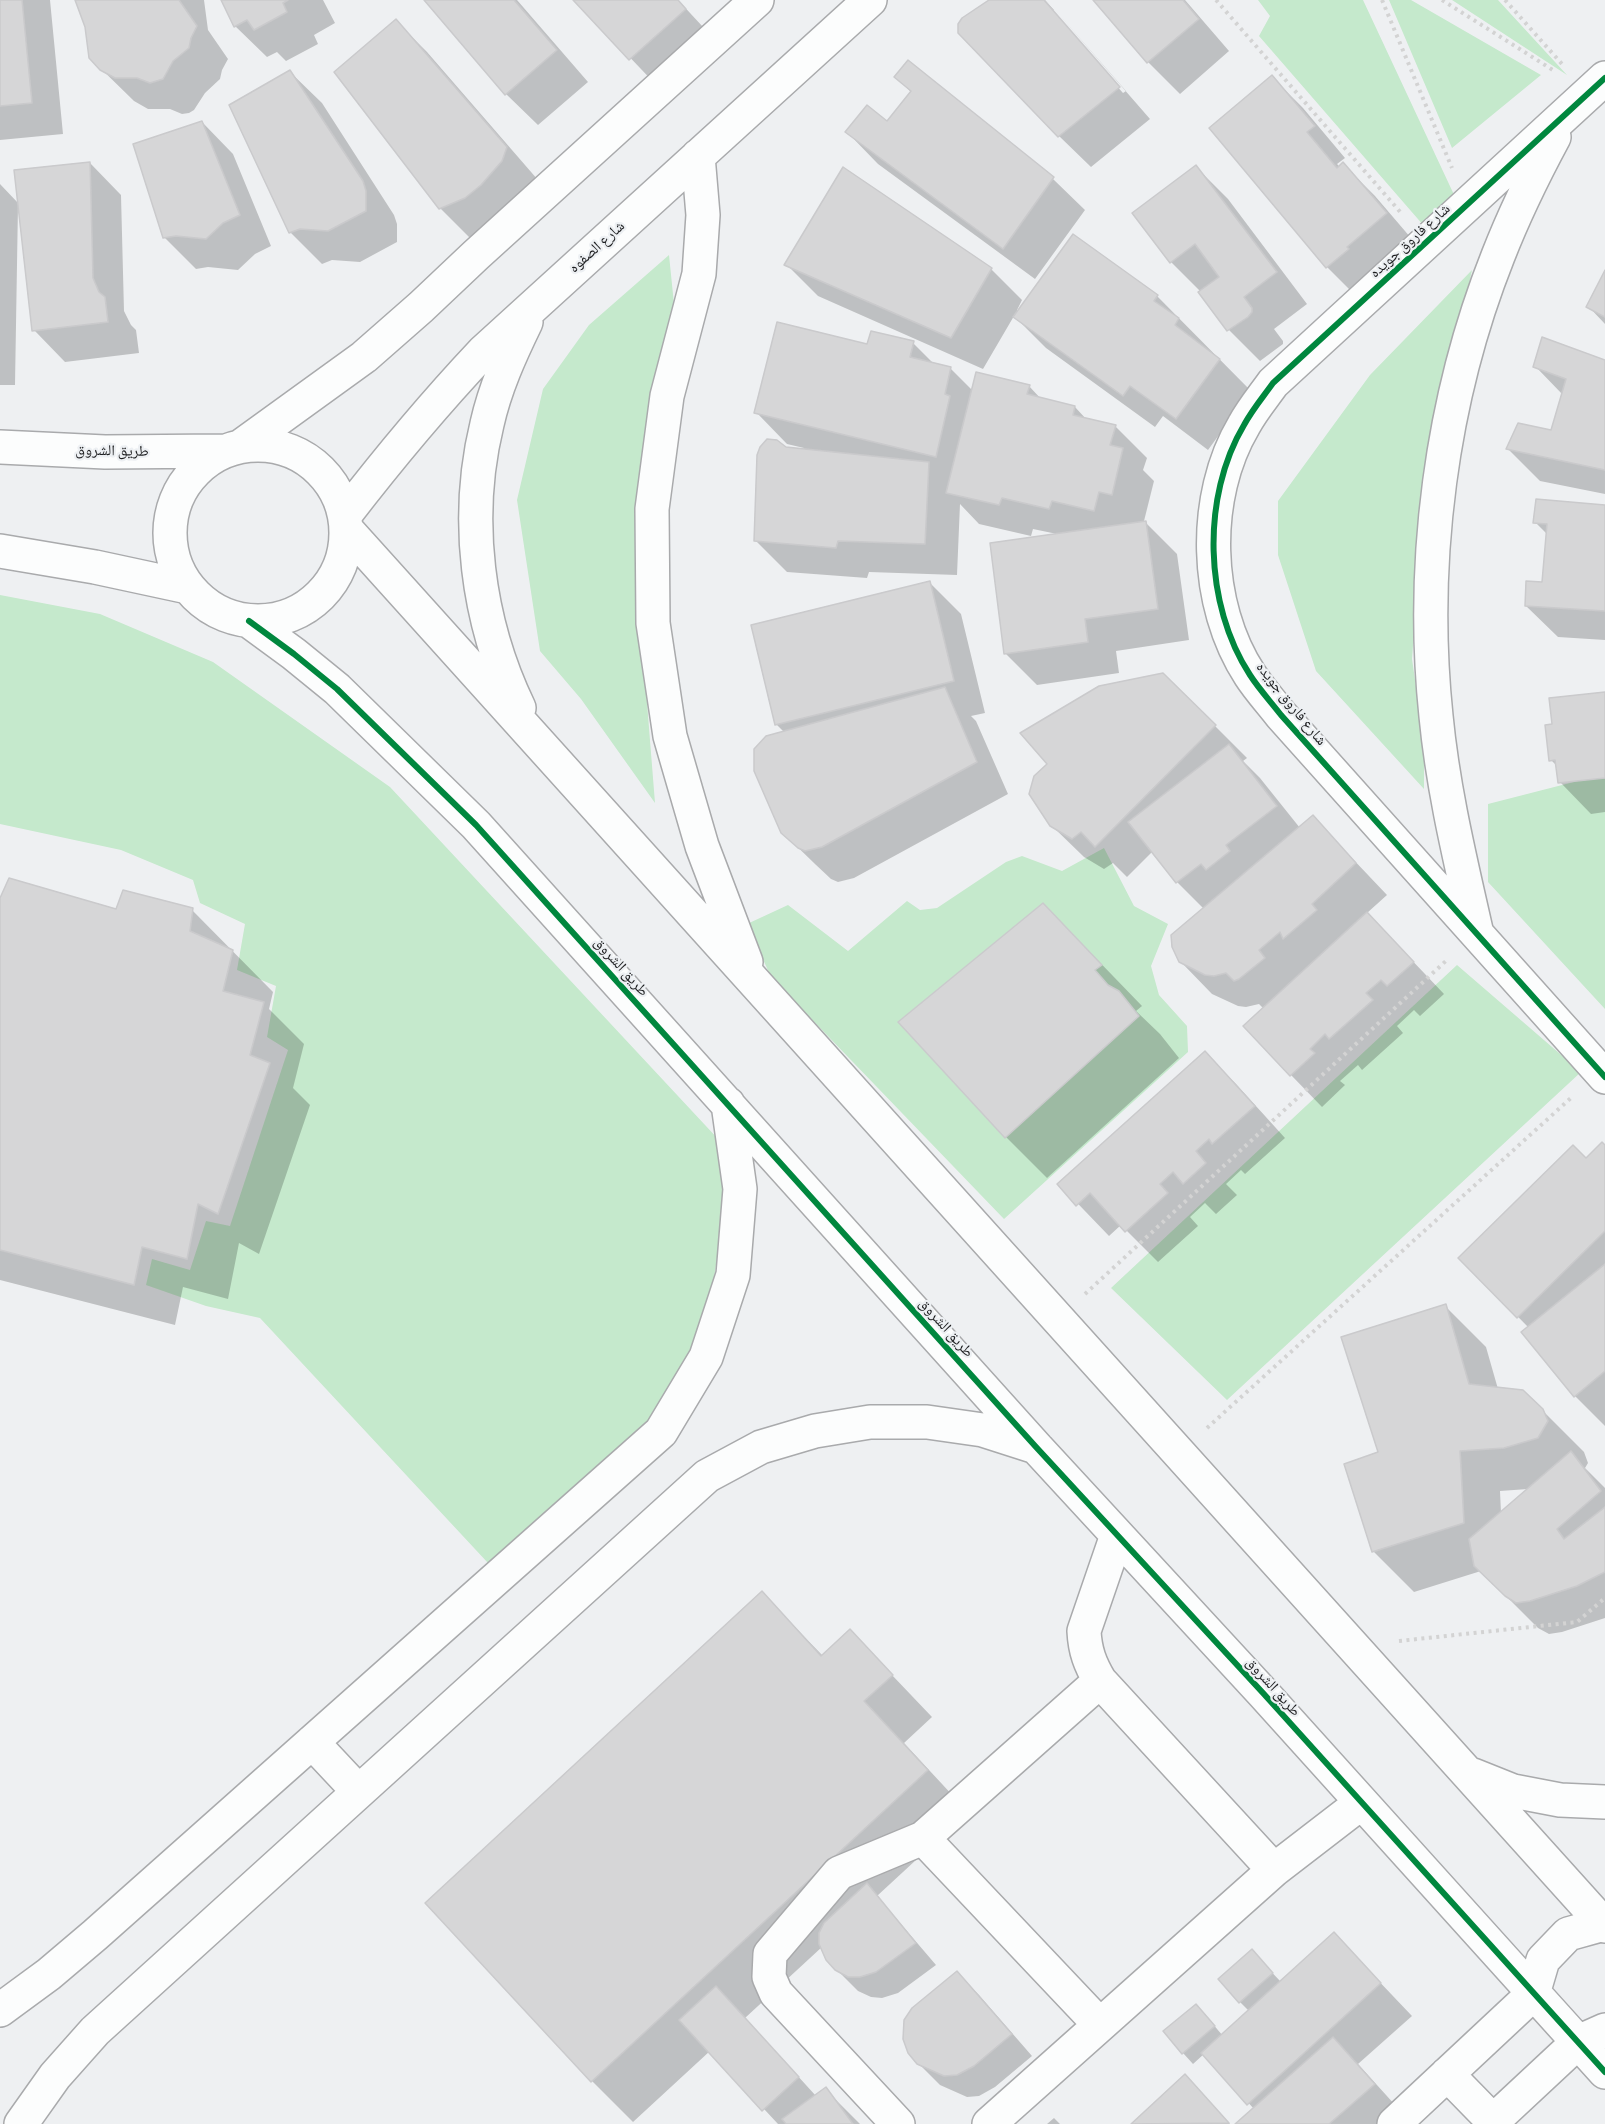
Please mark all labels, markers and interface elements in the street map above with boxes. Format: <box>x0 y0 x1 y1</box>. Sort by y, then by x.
street label: شارع فاروق جويده <box>1366 200 1454 282</box>
street label: شارع الصفوه <box>565 217 629 277</box>
street label: طريق الشروق <box>75 441 149 461</box>
street label: شارع فاروق جويده <box>1252 659 1330 749</box>
street label: طريق الشروق <box>590 934 652 1000</box>
street label: طريق الشروق <box>915 1295 977 1361</box>
street label: طريق الشروق <box>1242 1654 1304 1720</box>

